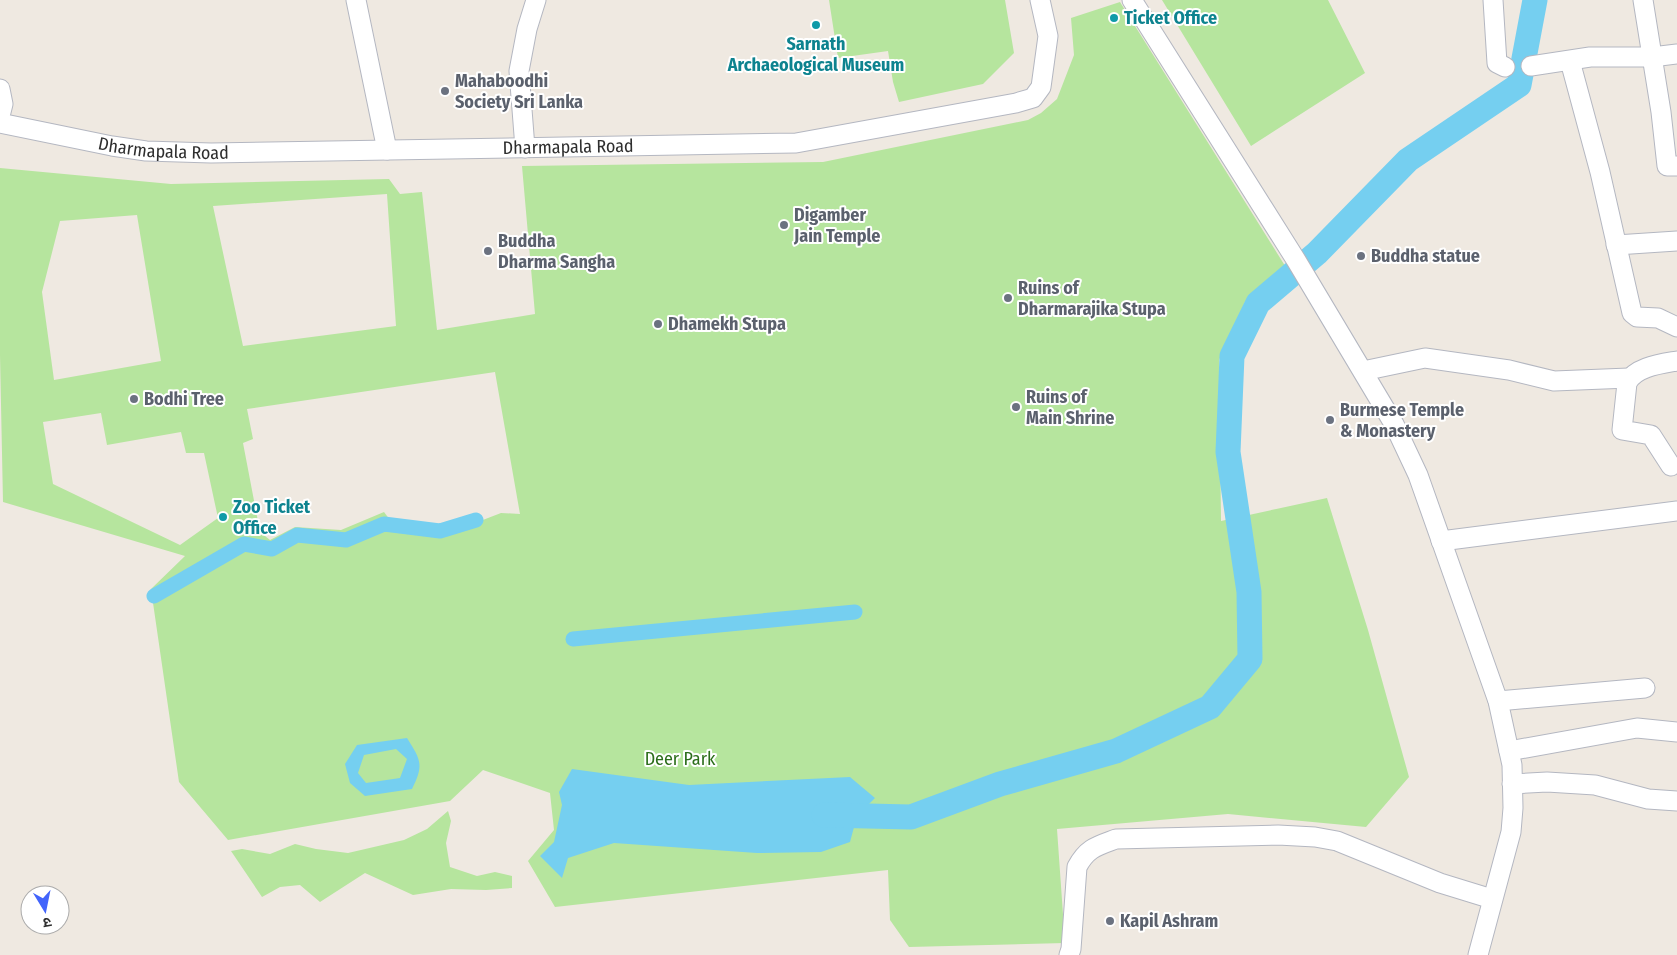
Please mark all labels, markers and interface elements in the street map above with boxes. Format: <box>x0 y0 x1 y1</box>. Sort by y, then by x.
place label: Ticket Office <box>1124 7 1217 29</box>
marker: Ticket Office <box>1108 12 1120 24</box>
marker: Sarnath Archaeological Museum <box>810 19 822 31</box>
place label: Sarnath Archaeological Museum <box>727 33 904 76</box>
place label: Mahaboodhi Society Sri Lanka <box>455 70 583 113</box>
marker: Mahaboodhi Society Sri Lanka <box>439 85 451 97</box>
street label: Dharmapala Road <box>96 132 229 164</box>
street label: Dharmapala Road <box>503 135 634 159</box>
place label: Digamber Jain Temple <box>793 204 880 247</box>
marker: Digamber Jain Temple <box>778 219 790 231</box>
place label: Buddha Dharma Sangha <box>498 230 615 273</box>
marker: Buddha Dharma Sangha <box>482 245 494 257</box>
place label: Buddha statue <box>1371 245 1480 267</box>
marker: Buddha statue <box>1355 250 1367 262</box>
place label: Ruins of Dharmarajika Stupa <box>1018 277 1166 320</box>
marker: Ruins of Dharmarajika Stupa <box>1002 292 1014 304</box>
place label: Dhamekh Stupa <box>668 313 786 335</box>
marker: Dhamekh Stupa <box>652 318 664 330</box>
place label: Ruins of Main Shrine <box>1026 386 1114 429</box>
place label: Bodhi Tree <box>144 388 224 410</box>
marker: Bodhi Tree <box>128 393 140 405</box>
place label: Burmese Temple & Monastery <box>1340 399 1464 442</box>
marker: Ruins of Main Shrine <box>1010 401 1022 413</box>
marker: Burmese Temple & Monastery <box>1324 414 1336 426</box>
place label: Zoo Ticket Office <box>233 496 311 539</box>
marker: Zoo Ticket Office <box>217 511 229 523</box>
park label: Deer Park <box>645 748 716 770</box>
north arrow <box>20 885 70 935</box>
place label: Kapil Ashram <box>1120 910 1218 932</box>
text: उ <box>41 913 53 932</box>
marker: Kapil Ashram <box>1104 915 1116 927</box>

